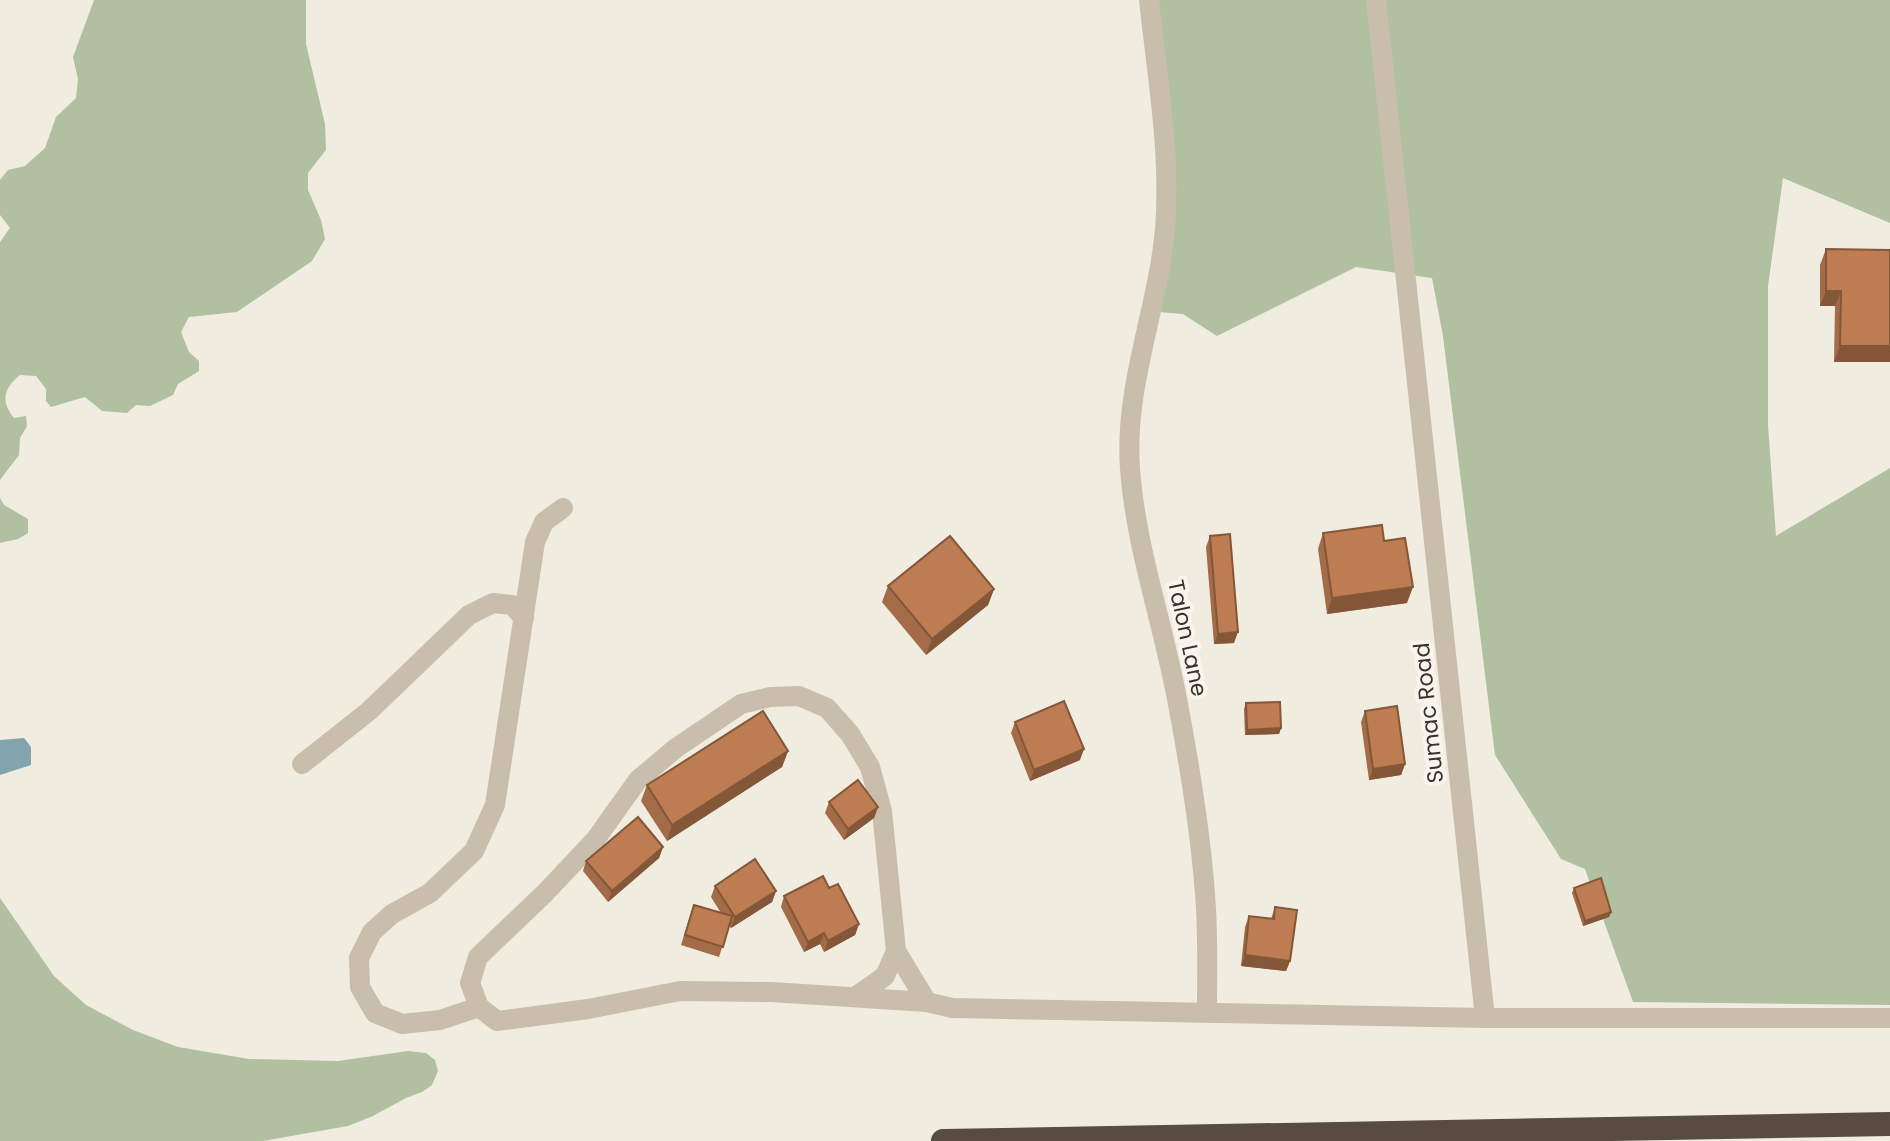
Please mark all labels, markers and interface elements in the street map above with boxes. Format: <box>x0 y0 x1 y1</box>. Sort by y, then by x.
street label: Talon Lane <box>1160 577 1215 699</box>
street label: Sumac Road <box>1406 641 1451 785</box>

